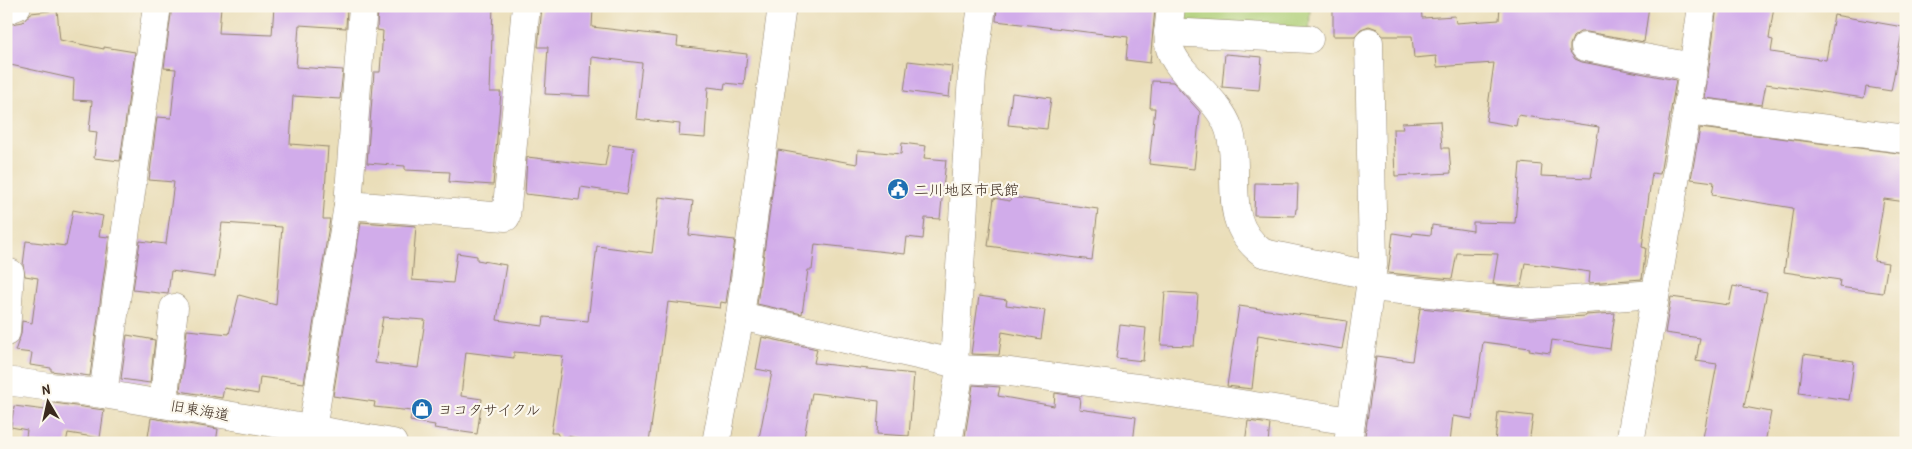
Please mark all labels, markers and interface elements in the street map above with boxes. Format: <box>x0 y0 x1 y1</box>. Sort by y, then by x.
public building icon: 二川地区市民館 <box>886 177 910 201</box>
place label: 二川地区市民館 <box>914 179 1019 200</box>
north arrow <box>22 376 72 426</box>
text: N <box>41 379 52 399</box>
street label: 旧東海道 <box>169 394 231 426</box>
shop icon: ヨコタサイクル <box>410 397 434 421</box>
place label: ヨコタサイクル <box>438 399 541 420</box>

